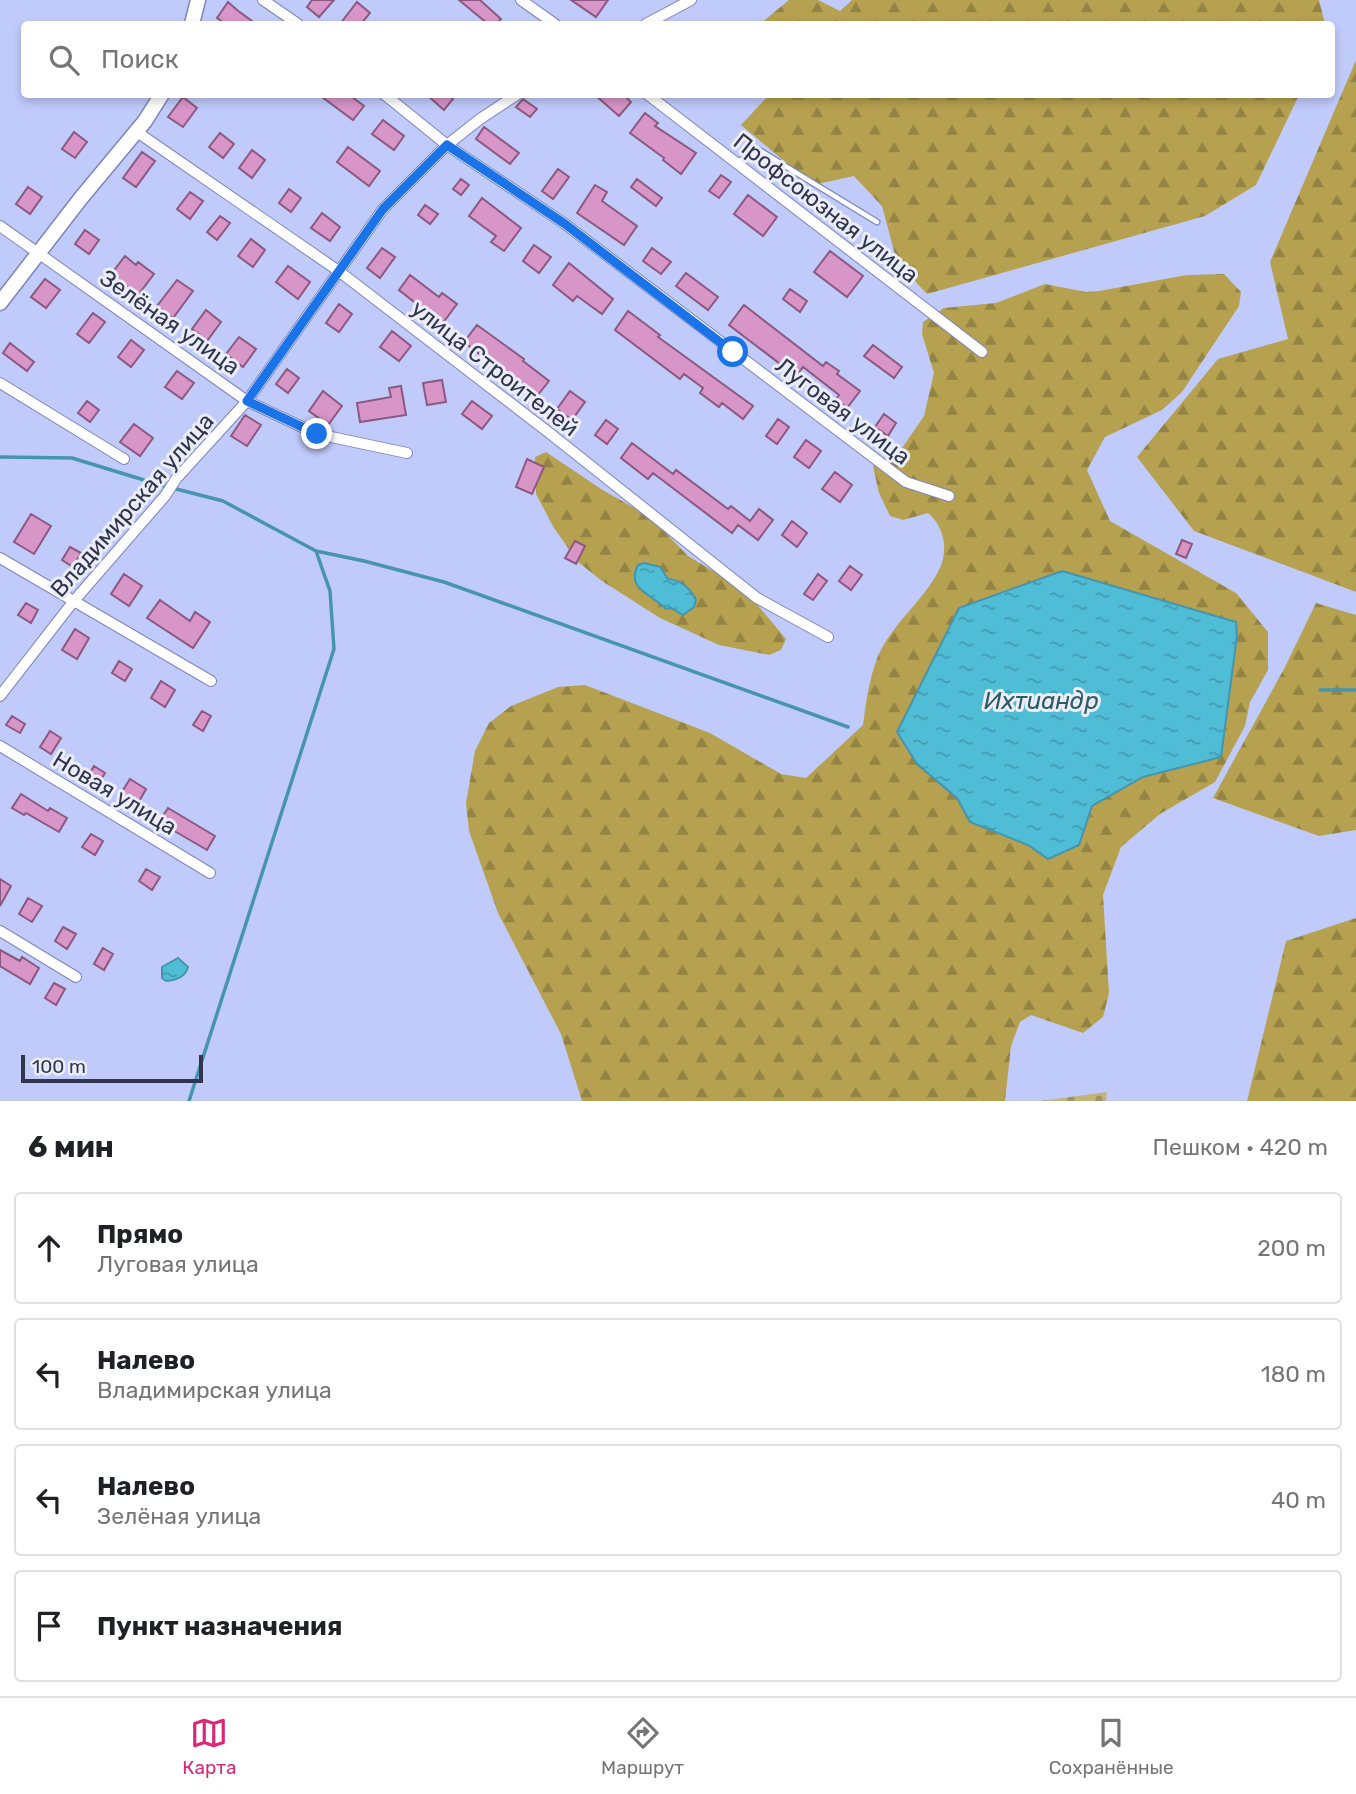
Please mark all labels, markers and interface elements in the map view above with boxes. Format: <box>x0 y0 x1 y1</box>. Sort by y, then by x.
search box <box>21 21 1335 98</box>
icon: search <box>45 41 83 79</box>
text: Поиск <box>101 44 179 75</box>
street label: Профсоюзная улица <box>728 127 924 289</box>
street label: Зелёная улица <box>95 263 245 381</box>
street label: улица Строителей <box>406 294 584 442</box>
route start <box>717 336 748 367</box>
street label: Луговая улица <box>770 351 916 471</box>
street label: Владимирская улица <box>44 407 220 603</box>
route end <box>301 418 332 449</box>
water label: Ихтиандр <box>984 687 1098 715</box>
street label: Новая улица <box>48 745 182 841</box>
scale bar <box>21 1052 203 1084</box>
text: 100 m <box>32 1055 86 1078</box>
text: 6 мин <box>28 1129 114 1165</box>
text: Пешком · 420 m <box>1153 1133 1328 1161</box>
text: Прямо <box>97 1219 183 1250</box>
icon: ahead <box>30 1229 68 1267</box>
text: 200 m <box>1257 1234 1326 1262</box>
text: Луговая улица <box>97 1250 259 1278</box>
text: Налево <box>97 1345 195 1376</box>
icon: left <box>30 1355 68 1393</box>
text: 180 m <box>1261 1360 1326 1388</box>
text: Владимирская улица <box>97 1376 332 1404</box>
text: Налево <box>97 1471 195 1502</box>
icon: left <box>30 1481 68 1519</box>
text: 40 m <box>1271 1486 1326 1514</box>
text: Зелёная улица <box>97 1502 261 1530</box>
icon: arrive <box>30 1607 68 1645</box>
text: Пункт назначения <box>97 1611 342 1642</box>
tab: Карта <box>182 1714 237 1779</box>
tab: Маршрут <box>601 1714 684 1779</box>
tab: Сохранённые <box>1049 1714 1174 1779</box>

